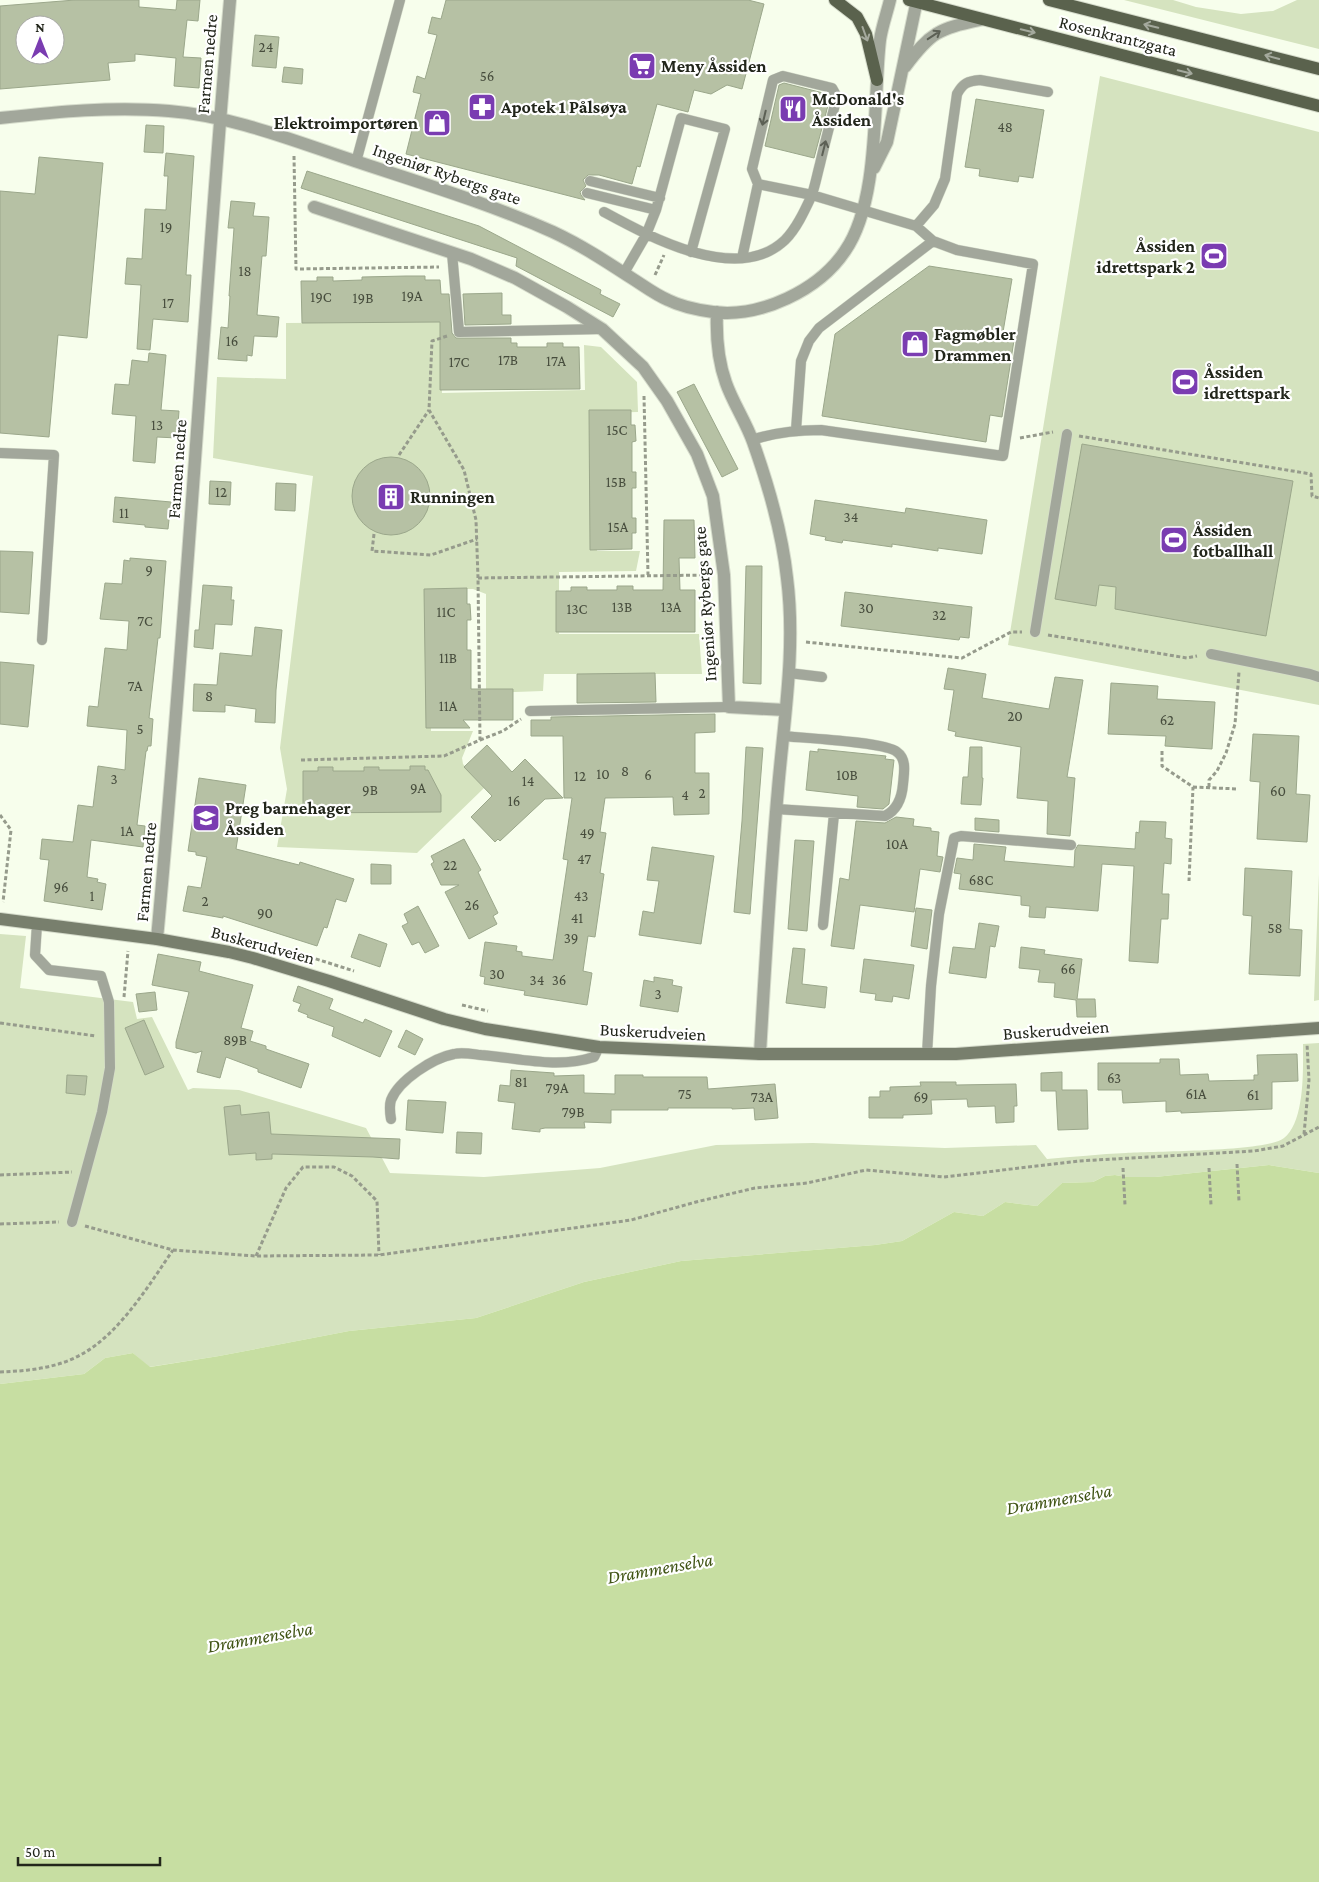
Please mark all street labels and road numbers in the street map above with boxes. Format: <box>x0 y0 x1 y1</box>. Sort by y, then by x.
street label: Rosenkrantzgata <box>1057 12 1179 60</box>
street label: Farmen nedre <box>193 13 221 114</box>
street label: Ingeniør Rybergs gate <box>370 139 524 209</box>
street label: Farmen nedre <box>164 419 190 519</box>
street label: Ingeniør Rybergs gate <box>690 526 720 682</box>
street label: Farmen nedre <box>132 821 160 922</box>
street label: Buskerudveien <box>209 922 317 969</box>
street label: Buskerudveien <box>1002 1016 1110 1044</box>
street label: Buskerudveien <box>599 1019 707 1045</box>

